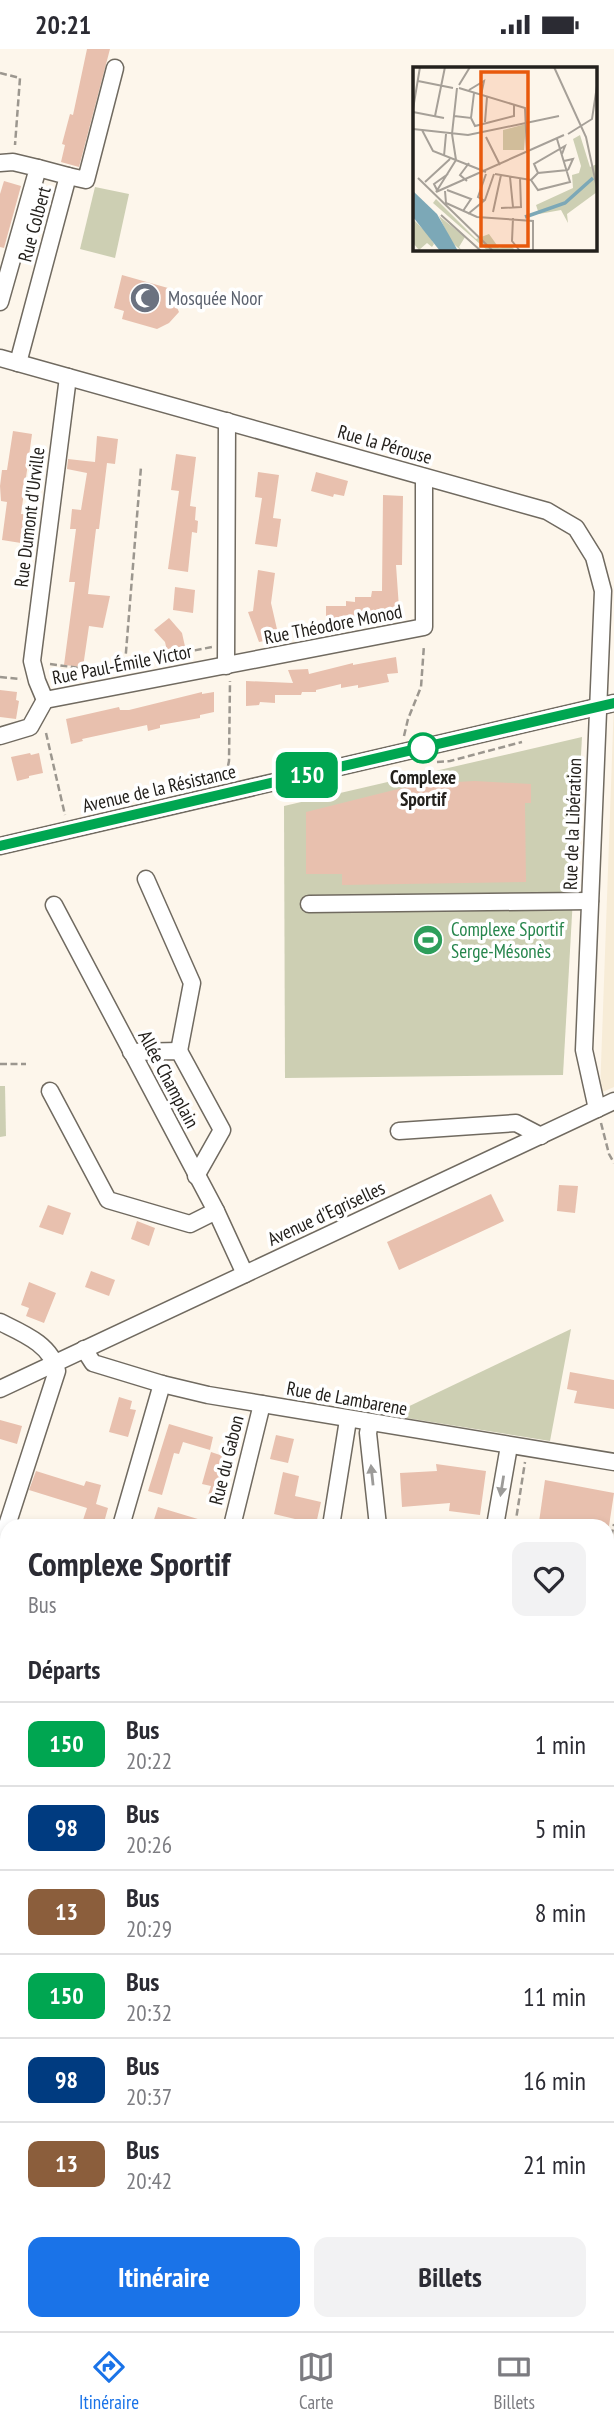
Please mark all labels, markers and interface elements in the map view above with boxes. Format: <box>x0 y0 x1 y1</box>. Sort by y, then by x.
text: 20:21 <box>35 8 91 41</box>
inset map <box>413 67 596 250</box>
street label: Rue Colbert <box>12 183 56 264</box>
mosque icon: Mosquée Noor <box>128 281 162 315</box>
place label: Mosquée Noor <box>168 286 263 310</box>
street label: Rue la Pérouse <box>335 419 435 469</box>
street label: Rue Dumont d'Urville <box>9 446 49 588</box>
street label: Rue Théodore Monod <box>262 599 404 649</box>
street label: Rue Paul-Émile Victor <box>50 639 195 689</box>
marker: Complexe Sportif <box>408 733 438 763</box>
line badge: 150 <box>267 752 347 798</box>
street label: Rue de la Libération <box>558 758 586 890</box>
street label: Avenue de la Résistance <box>80 759 238 817</box>
text: 150 <box>290 759 324 790</box>
place label: Complexe Sportif <box>390 765 456 811</box>
place label: Complexe Sportif Serge-Mésonès <box>451 917 565 963</box>
sports icon: Complexe Sportif Serge-Mésonès <box>411 923 445 957</box>
street label: Allée Champlain <box>133 1026 205 1132</box>
street label: Avenue d'Egriselles <box>263 1175 389 1251</box>
street label: Rue de Lambarene <box>285 1376 409 1420</box>
street label: Rue du Gabon <box>203 1413 249 1507</box>
one-way arrow <box>367 1464 378 1486</box>
one-way arrow <box>496 1475 507 1497</box>
text: Complexe Sportif <box>28 1542 230 1585</box>
button: heart <box>512 1542 586 1616</box>
text: Bus <box>28 1590 57 1619</box>
text: Départs <box>28 1653 100 1686</box>
text: Bus <box>126 1713 159 1746</box>
text: 150 <box>49 1728 84 1759</box>
text: 1 min <box>535 1728 586 1761</box>
text: 20:22 <box>126 1746 172 1775</box>
text: Bus <box>126 1797 159 1830</box>
text: 98 <box>55 1812 78 1843</box>
text: 5 min <box>535 1812 586 1845</box>
text: 20:26 <box>126 1830 172 1859</box>
text: Bus <box>126 1881 159 1914</box>
text: 13 <box>55 1896 78 1927</box>
text: 8 min <box>535 1896 586 1929</box>
text: 20:29 <box>126 1914 172 1943</box>
text: Bus <box>126 1965 159 1998</box>
text: 150 <box>49 1980 84 2011</box>
text: 11 min <box>523 1980 586 2013</box>
text: 20:32 <box>126 1998 172 2027</box>
text: Bus <box>126 2049 159 2082</box>
text: 98 <box>55 2064 78 2095</box>
text: 16 min <box>523 2064 586 2097</box>
text: 20:37 <box>126 2082 172 2111</box>
text: Bus <box>126 2133 159 2166</box>
text: 13 <box>55 2148 78 2179</box>
text: 21 min <box>523 2148 586 2181</box>
text: 20:42 <box>126 2166 172 2195</box>
button: Itinéraire <box>28 2237 300 2317</box>
button: Billets <box>314 2237 586 2317</box>
tab: Itinéraire <box>79 2348 139 2414</box>
tab: Carte <box>297 2348 335 2414</box>
tab: Billets <box>493 2348 535 2414</box>

